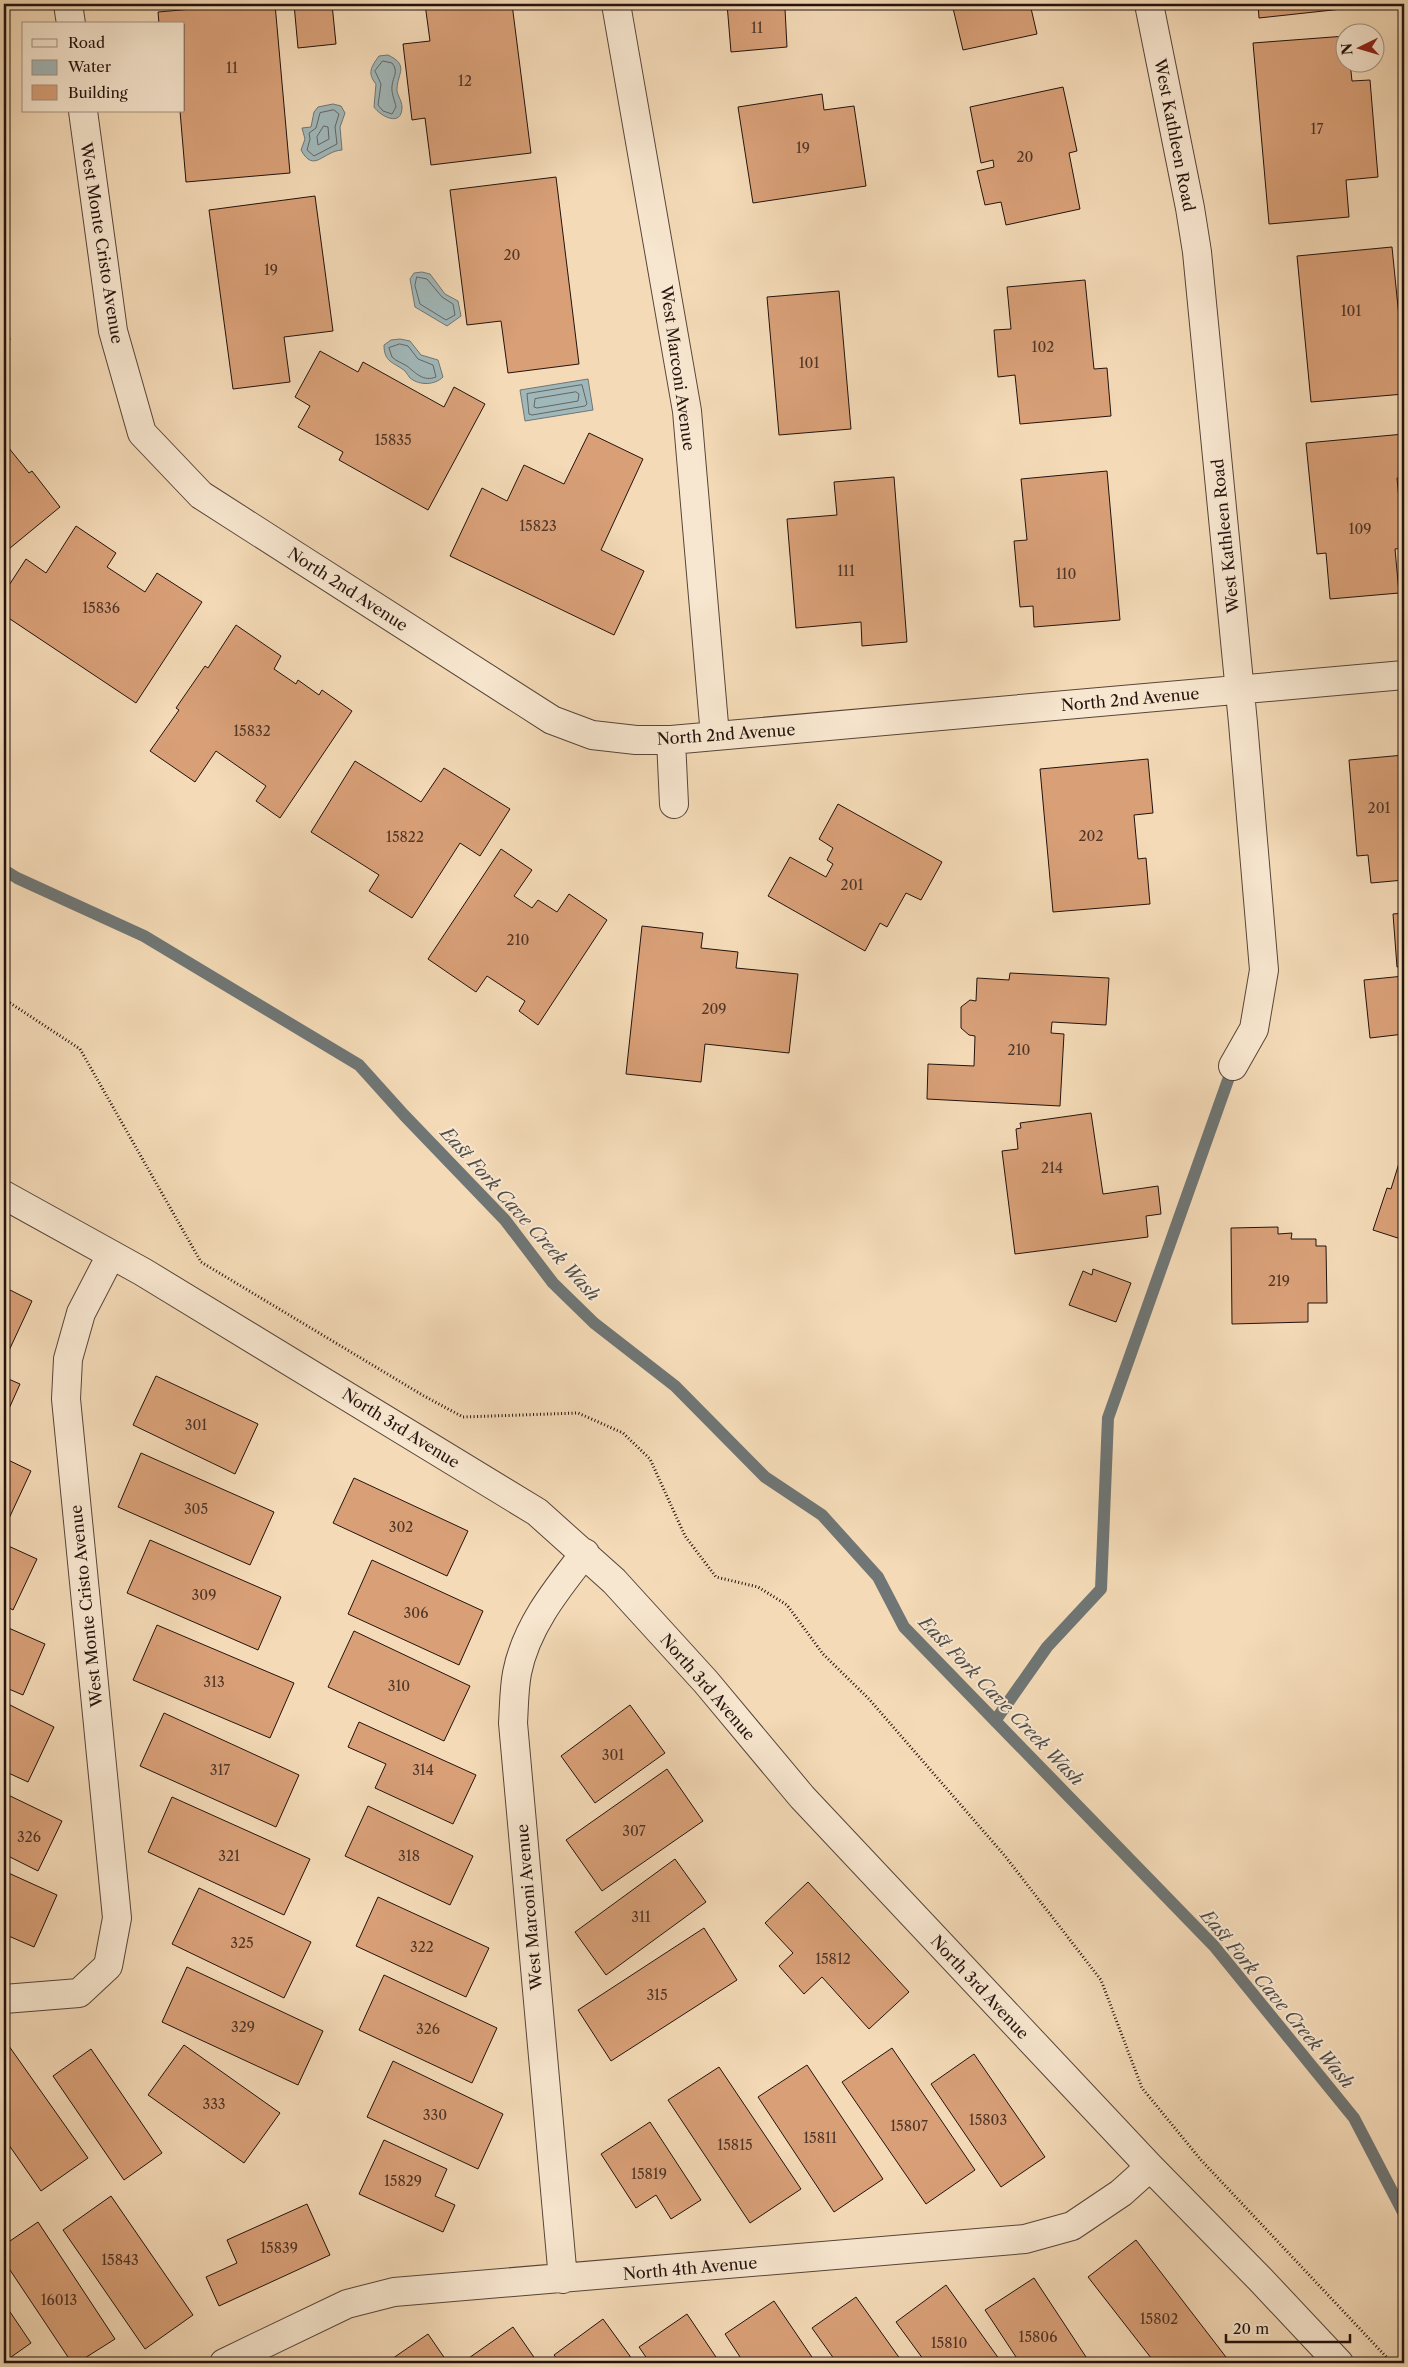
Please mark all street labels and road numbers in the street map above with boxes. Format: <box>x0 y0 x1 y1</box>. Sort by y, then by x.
street label: West Kathleen Road <box>1150 56 1200 213</box>
street label: West Monte Cristo Avenue <box>76 140 128 345</box>
street label: West Marconi Avenue <box>656 283 699 452</box>
street label: West Kathleen Road <box>1207 458 1243 615</box>
street label: North 2nd Avenue <box>284 543 412 635</box>
street label: North 2nd Avenue <box>1060 683 1200 715</box>
street label: North 2nd Avenue <box>656 719 796 749</box>
street label: North 3rd Avenue <box>339 1384 464 1472</box>
street label: West Monte Cristo Avenue <box>65 1504 107 1709</box>
street label: North 3rd Avenue <box>656 1630 760 1744</box>
street label: West Marconi Avenue <box>512 1823 546 1992</box>
street label: North 3rd Avenue <box>927 1931 1033 2043</box>
street label: North 4th Avenue <box>622 2252 758 2284</box>

